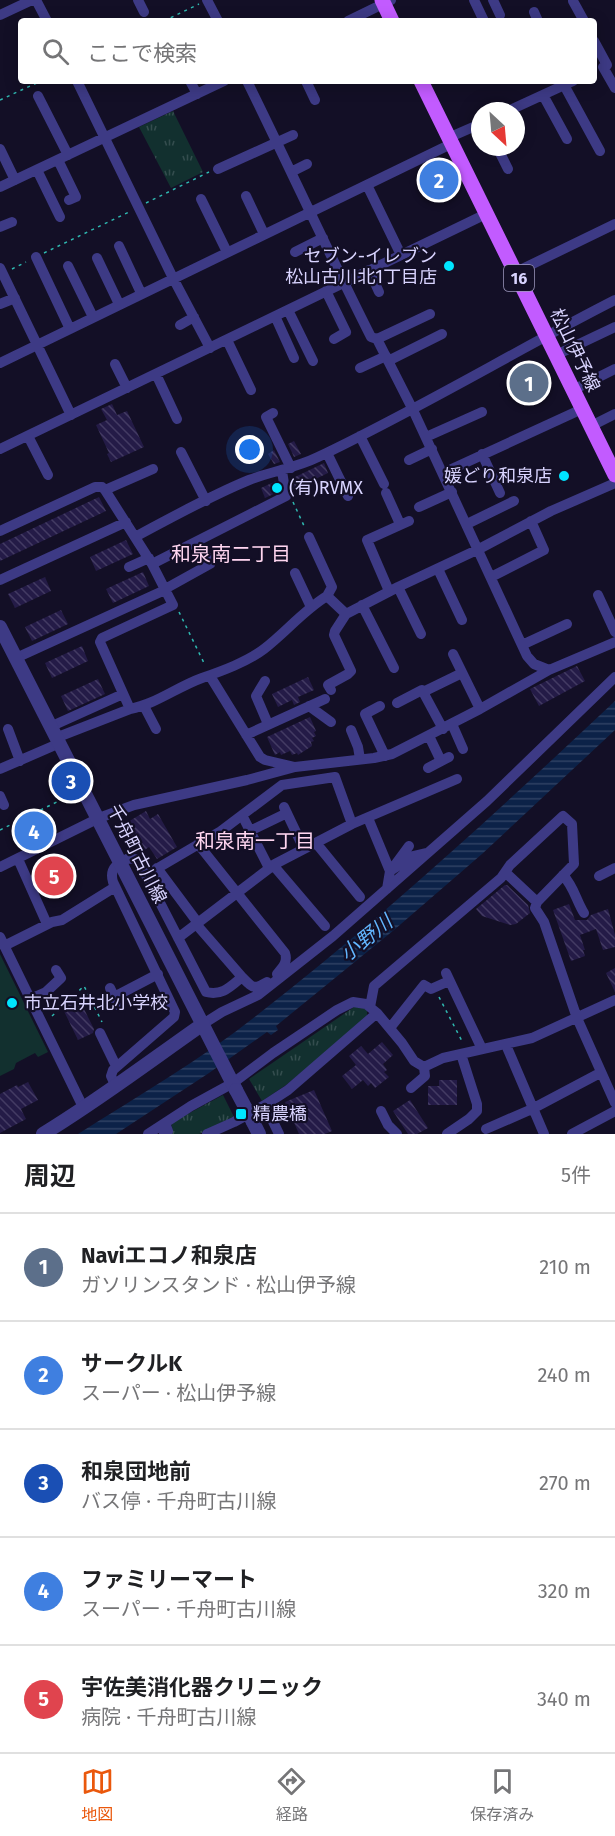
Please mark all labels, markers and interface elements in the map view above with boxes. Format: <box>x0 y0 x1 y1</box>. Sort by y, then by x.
search box <box>18 18 597 84</box>
icon: search <box>39 35 72 68</box>
text: ここで検索 <box>87 40 197 67</box>
north arrow <box>471 102 525 156</box>
pin: 2 <box>420 158 458 202</box>
place label: セブン-イレブン 松山古川北1丁目店 <box>285 245 437 288</box>
marker: セブン-イレブン 松山古川北1丁目店 <box>442 259 456 273</box>
road number: 16 <box>504 265 534 291</box>
street label: 松山伊予線 <box>545 305 605 395</box>
pin: 1 <box>510 360 548 406</box>
your location <box>235 435 264 464</box>
place label: 媛どり和泉店 <box>444 465 552 487</box>
marker: 媛どり和泉店 <box>557 469 571 483</box>
place label: (有)RVMX <box>289 477 363 499</box>
marker: (有)RVMX <box>270 481 284 495</box>
district label: 和泉南二丁目 <box>171 542 291 566</box>
pin: 3 <box>52 758 90 804</box>
street label: 千舟町古川線 <box>103 801 171 907</box>
pin: 4 <box>15 808 54 854</box>
district label: 和泉南一丁目 <box>195 829 315 853</box>
pin: 5 <box>34 854 74 898</box>
water label: 小野川 <box>335 909 398 966</box>
place label: 市立石井北小学校 <box>24 992 168 1014</box>
marker: 市立石井北小学校 <box>5 996 19 1010</box>
place label: 精農橋 <box>253 1103 307 1125</box>
marker: 精農橋 <box>234 1107 248 1121</box>
text: 周辺 <box>24 1161 76 1192</box>
text: 5件 <box>561 1163 591 1187</box>
text: Naviエコノ和泉店 <box>81 1242 257 1269</box>
text: 1 <box>39 1255 48 1279</box>
text: 210 m <box>539 1255 591 1279</box>
text: ガソリンスタンド · 松山伊予線 <box>81 1273 356 1297</box>
text: サークルK <box>81 1350 182 1377</box>
text: 2 <box>38 1363 49 1387</box>
text: 240 m <box>537 1363 591 1387</box>
text: スーパー · 松山伊予線 <box>81 1381 276 1405</box>
text: 和泉団地前 <box>81 1458 191 1485</box>
text: 3 <box>38 1471 49 1495</box>
text: 270 m <box>539 1471 591 1495</box>
text: バス停 · 千舟町古川線 <box>81 1489 276 1513</box>
text: ファミリーマート <box>81 1566 257 1593</box>
text: 4 <box>38 1579 49 1603</box>
text: 320 m <box>538 1579 591 1603</box>
text: スーパー · 千舟町古川線 <box>81 1597 296 1621</box>
text: 宇佐美消化器クリニック <box>81 1674 323 1701</box>
text: 5 <box>38 1687 49 1711</box>
text: 340 m <box>537 1687 591 1711</box>
text: 病院 · 千舟町古川線 <box>81 1705 256 1729</box>
tab: 地図 <box>81 1765 114 1825</box>
tab: 経路 <box>275 1765 308 1825</box>
tab: 保存済み <box>470 1765 534 1825</box>

